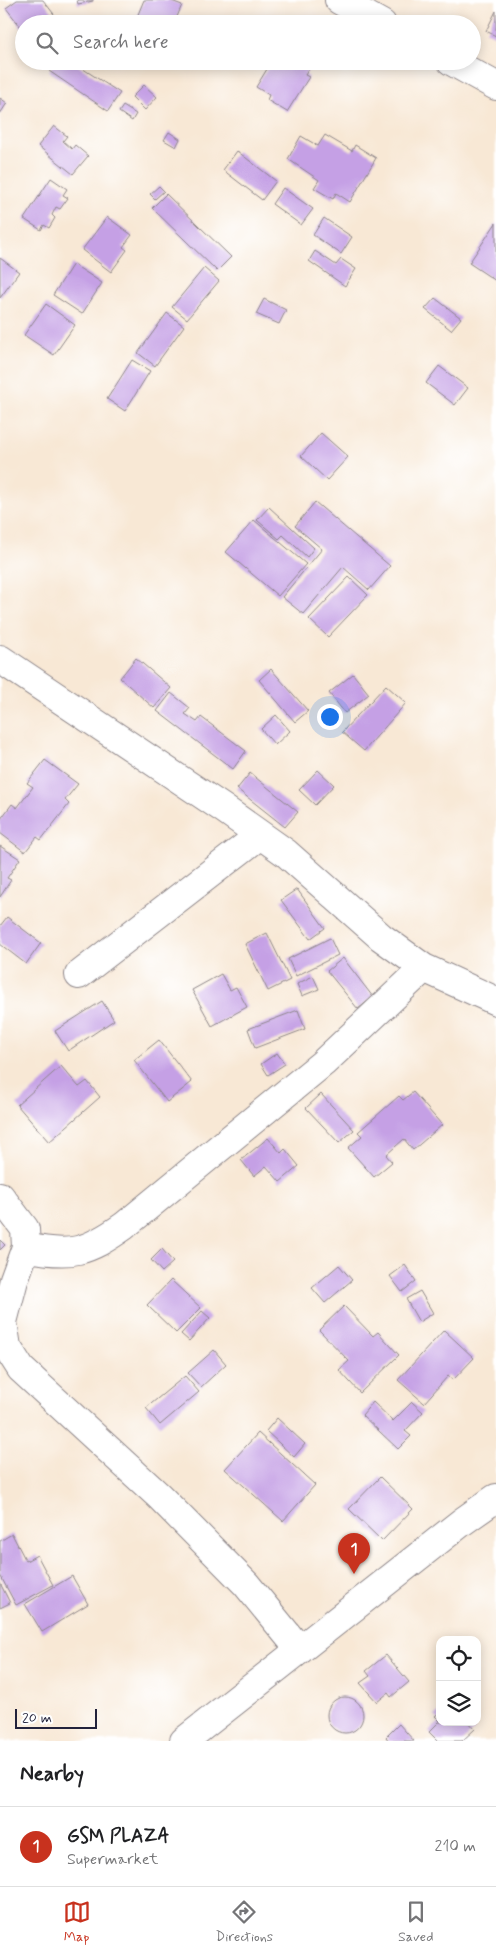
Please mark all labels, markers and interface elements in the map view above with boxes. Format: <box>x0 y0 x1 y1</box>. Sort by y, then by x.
search box <box>15 15 481 70</box>
icon: search <box>33 29 61 57</box>
text: Search here <box>73 30 169 55</box>
your location <box>317 704 343 730</box>
pin: 1 <box>338 1533 370 1574</box>
map controls <box>436 1636 481 1726</box>
button: locate <box>436 1636 481 1681</box>
button: layers <box>436 1681 481 1726</box>
scale bar <box>15 1706 98 1729</box>
text: 20 m <box>22 1709 52 1727</box>
text: Nearby <box>20 1760 84 1788</box>
text: GSM PLAZA <box>67 1824 169 1849</box>
text: 1 <box>32 1836 40 1857</box>
text: 210 m <box>435 1836 476 1857</box>
text: Supermarket <box>67 1849 158 1870</box>
tab: Map <box>63 1898 91 1946</box>
tab: Directions <box>216 1898 273 1946</box>
tab: Saved <box>398 1898 433 1946</box>

